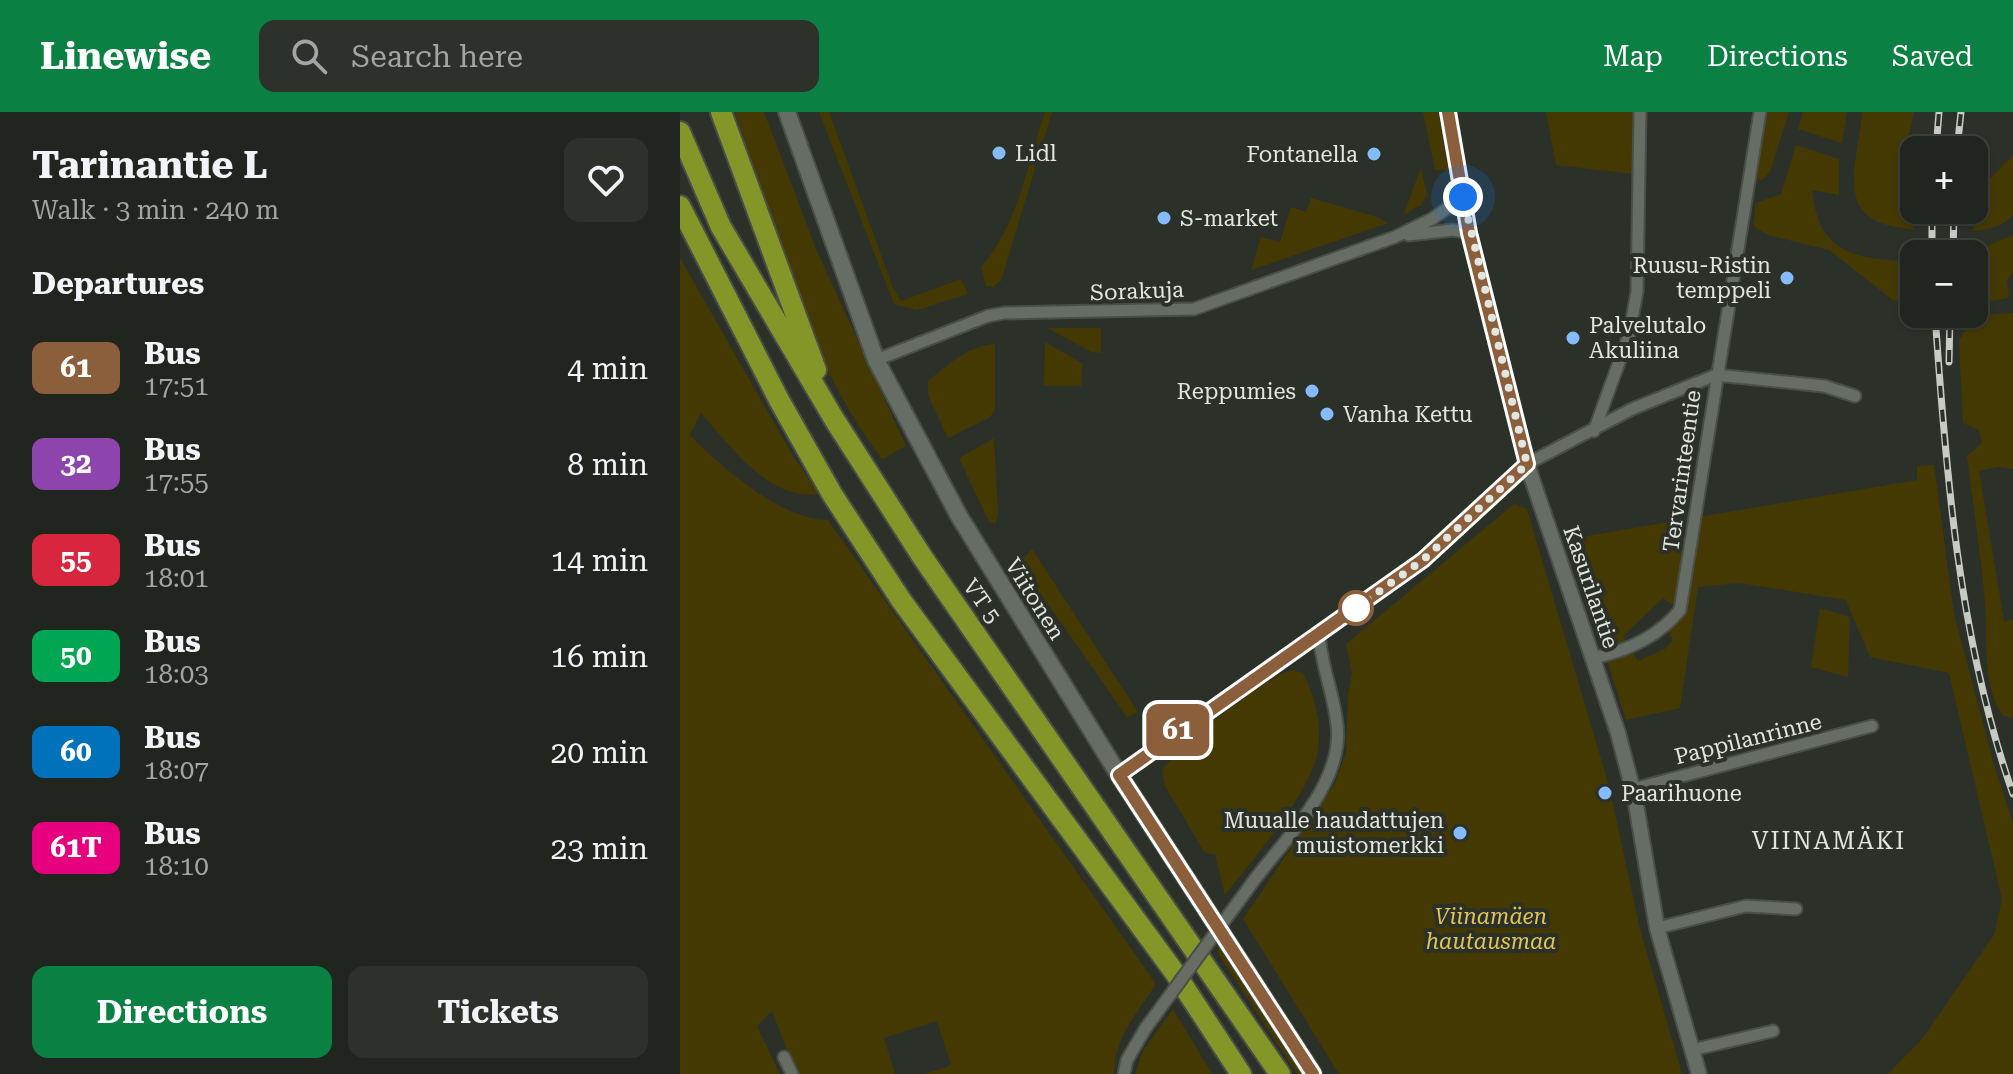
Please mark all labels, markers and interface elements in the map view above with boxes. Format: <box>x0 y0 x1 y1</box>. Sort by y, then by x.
search box <box>259 20 819 92</box>
text: Linewise <box>40 34 211 78</box>
icon: search <box>287 34 331 78</box>
text: Search here <box>351 39 523 74</box>
text: Map <box>1603 40 1663 73</box>
text: Directions <box>1707 40 1848 73</box>
text: Saved <box>1892 40 1973 73</box>
map controls <box>1900 136 1988 328</box>
button: + <box>1900 136 1988 224</box>
button: heart <box>564 138 648 222</box>
place label: Lidl <box>1015 141 1057 166</box>
place label: Fontanella <box>1247 142 1358 167</box>
text: Tarinantie L <box>32 143 268 187</box>
marker: Lidl <box>990 144 1008 162</box>
marker: Fontanella <box>1365 145 1383 163</box>
your location <box>1443 177 1483 217</box>
text: Walk · 3 min · 240 m <box>32 195 279 225</box>
place label: S-market <box>1180 206 1278 231</box>
marker: S-market <box>1155 209 1173 227</box>
button: − <box>1900 240 1988 328</box>
place label: Ruusu-Ristin temppeli <box>1633 253 1771 303</box>
text: Departures <box>32 266 204 301</box>
marker: Ruusu-Ristin temppeli <box>1778 269 1796 287</box>
street label: Sorakuja <box>1090 277 1185 305</box>
place label: Palvelutalo Akuliina <box>1589 313 1706 363</box>
marker: Palvelutalo Akuliina <box>1564 329 1582 347</box>
text: Bus <box>144 336 201 371</box>
text: 61 <box>60 351 92 384</box>
text: 4 min <box>567 351 648 386</box>
text: 17:51 <box>144 371 209 401</box>
place label: Reppumies <box>1177 379 1296 404</box>
marker: Reppumies <box>1303 382 1321 400</box>
street label: Tervarinteentie <box>1658 389 1706 553</box>
place label: Vanha Kettu <box>1343 402 1473 427</box>
marker: Vanha Kettu <box>1318 405 1336 423</box>
text: Bus <box>144 432 201 467</box>
text: 32 <box>60 447 92 480</box>
text: 8 min <box>567 447 648 482</box>
text: 17:55 <box>144 467 209 497</box>
street label: Kasurilantie <box>1558 522 1624 652</box>
text: Bus <box>144 528 201 563</box>
text: 55 <box>60 543 92 576</box>
text: 14 min <box>551 543 648 578</box>
street label: Viitonen <box>1000 554 1070 644</box>
text: 18:01 <box>144 563 209 593</box>
street label: VT 5 <box>958 574 1006 628</box>
unlabelled marker <box>1339 591 1373 625</box>
text: Bus <box>144 624 201 659</box>
text: 50 <box>60 639 92 672</box>
text: 16 min <box>551 639 648 674</box>
text: 18:03 <box>144 659 209 689</box>
line badge: 61 <box>1142 704 1214 756</box>
street label: Pappilanrinne <box>1672 709 1824 769</box>
text: 61 <box>1162 713 1194 746</box>
text: Bus <box>144 720 201 755</box>
text: 60 <box>60 735 92 768</box>
text: 20 min <box>551 735 648 770</box>
text: 18:07 <box>144 755 209 785</box>
place label: Paarihuone <box>1621 781 1742 806</box>
marker: Paarihuone <box>1596 784 1614 802</box>
place label: Muualle haudattujen muistomerkki <box>1224 808 1444 858</box>
text: Bus <box>144 816 201 851</box>
marker: Muualle haudattujen muistomerkki <box>1451 824 1469 842</box>
district label: VIINAMÄKI <box>1752 826 1906 855</box>
text: 61T <box>50 831 102 864</box>
text: 23 min <box>551 831 648 866</box>
text: 18:10 <box>144 851 209 881</box>
park label: Viinamäen hautausmaa <box>1426 904 1556 954</box>
button: Directions <box>32 966 332 1058</box>
button: Tickets <box>348 966 648 1058</box>

